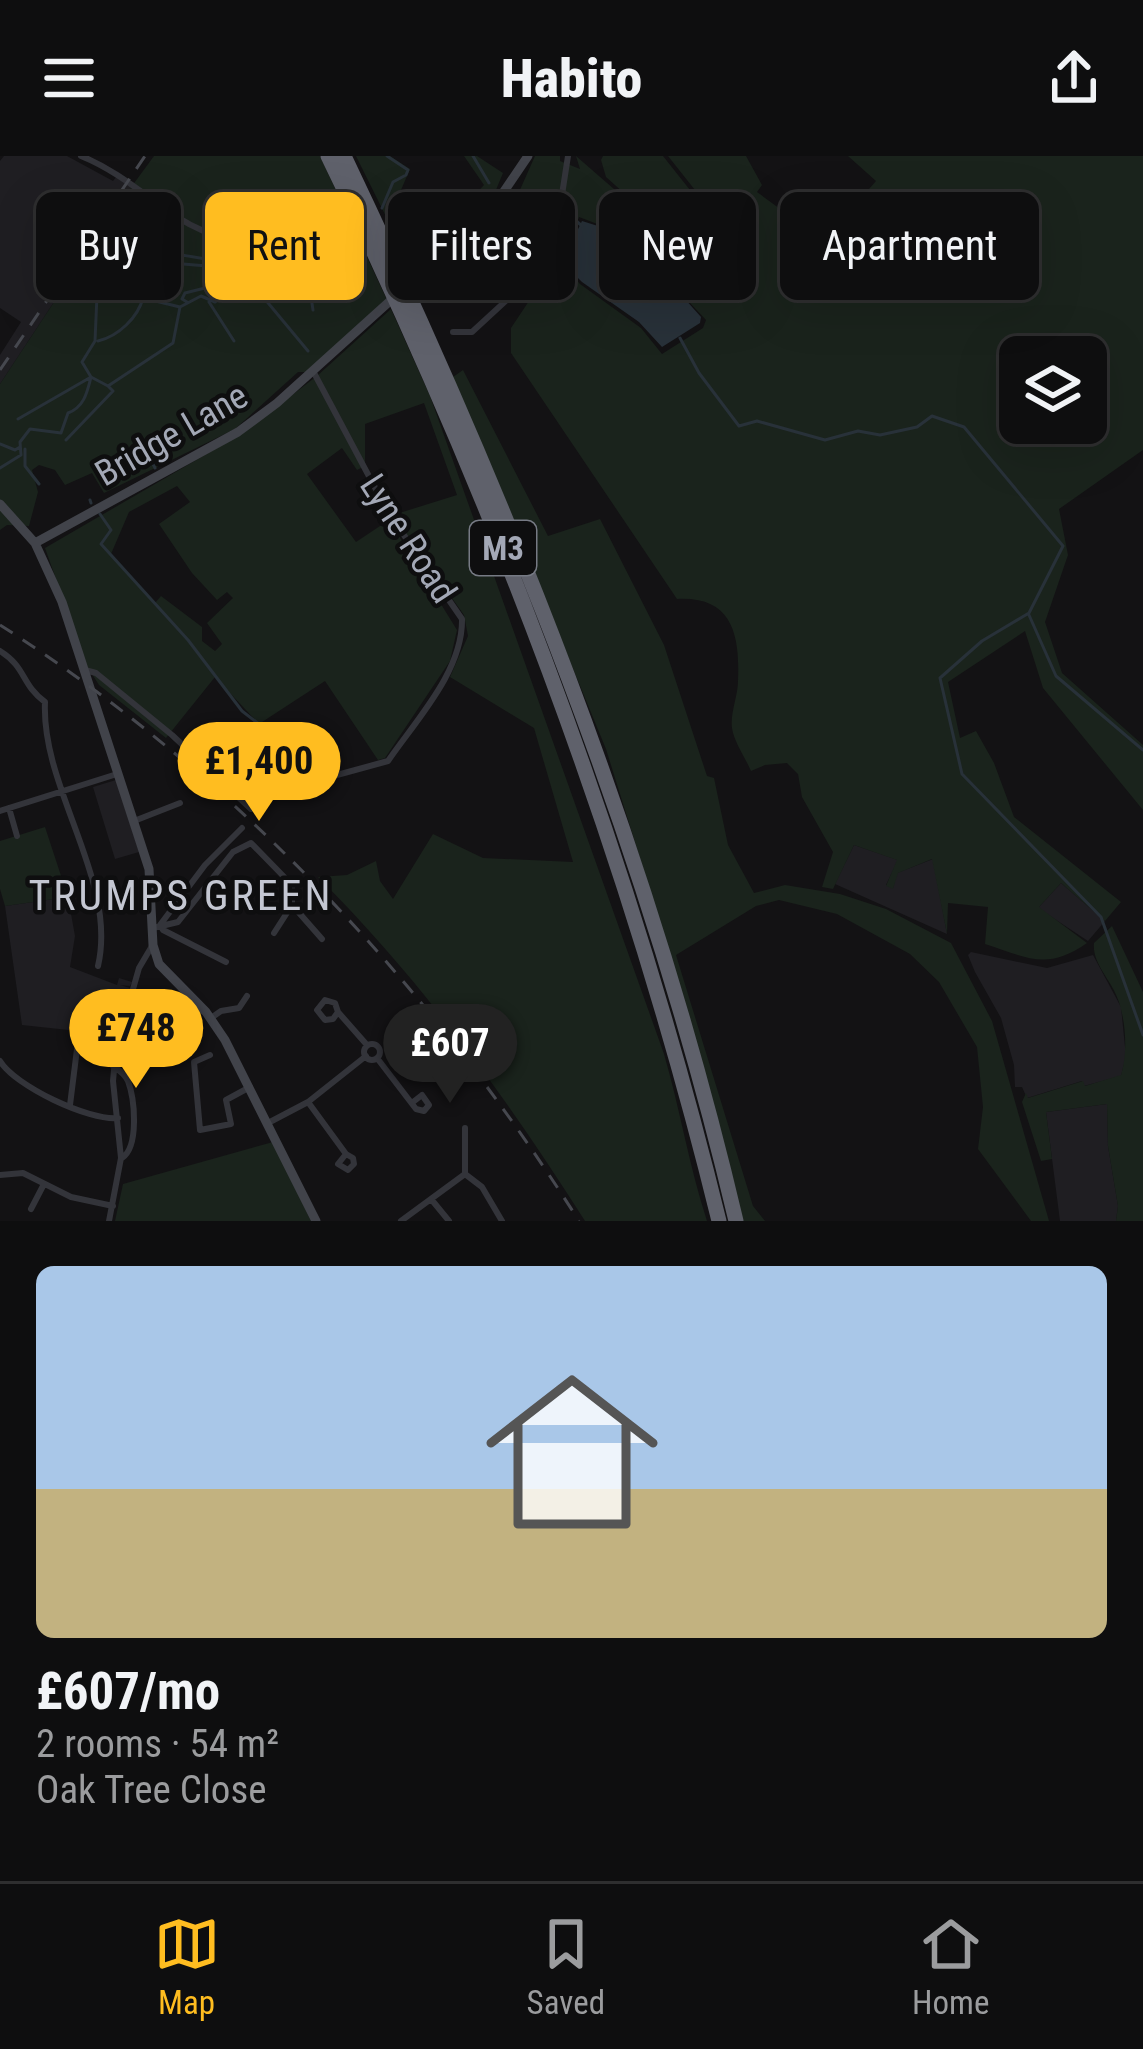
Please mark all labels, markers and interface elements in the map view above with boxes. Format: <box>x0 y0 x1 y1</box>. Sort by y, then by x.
icon: menu <box>36 45 102 111</box>
icon: share <box>1041 45 1107 111</box>
text: Habito <box>501 47 642 110</box>
chip: Buy <box>36 192 181 300</box>
chip: Rent <box>205 192 364 300</box>
chip: Filters <box>388 192 575 300</box>
chip: New <box>599 192 756 300</box>
chip: Apartment <box>780 192 1039 300</box>
map controls <box>999 336 1107 444</box>
button: layers <box>999 336 1107 444</box>
street label: Bridge Lane <box>88 375 255 495</box>
street label: Lyne Road <box>351 466 465 611</box>
road number: M3 <box>470 521 536 575</box>
pin: £1,400 <box>161 722 357 824</box>
text: £1,400 <box>205 738 313 784</box>
district label: TRUMPS GREEN <box>28 871 334 920</box>
pin: £748 <box>65 989 207 1091</box>
pin: £607 <box>379 1004 521 1106</box>
text: £748 <box>96 1005 176 1051</box>
text: £607 <box>410 1020 490 1066</box>
icon: home <box>464 1344 680 1560</box>
text: £607/mo <box>36 1662 220 1721</box>
text: 2 rooms · 54 m² <box>36 1721 279 1767</box>
text: Oak Tree Close <box>36 1767 267 1813</box>
tab: Map <box>154 1911 220 2022</box>
tab: Saved <box>527 1911 605 2022</box>
tab: Home <box>912 1911 989 2022</box>

